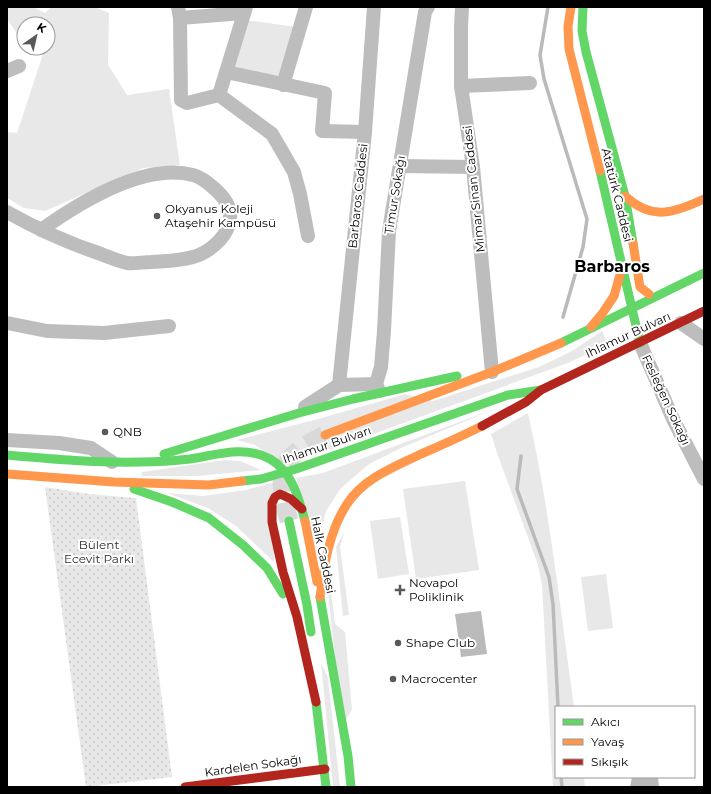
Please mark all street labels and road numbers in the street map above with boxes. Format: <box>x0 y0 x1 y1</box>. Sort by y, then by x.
street label: Mimar Sinan Caddesi <box>459 125 488 253</box>
street label: Barbaros Caddesi <box>345 143 370 249</box>
street label: Atatürk Caddesi <box>599 146 636 243</box>
street label: Timur Sokağı <box>381 155 408 235</box>
street label: Ihlamur Bulvarı <box>583 308 673 361</box>
street label: Fesleğen Sokağı <box>639 352 694 447</box>
street label: Ihlamur Bulvarı <box>281 422 373 467</box>
street label: Halk Caddesi <box>308 515 339 595</box>
street label: Kardelen Sokağı <box>204 751 302 780</box>

